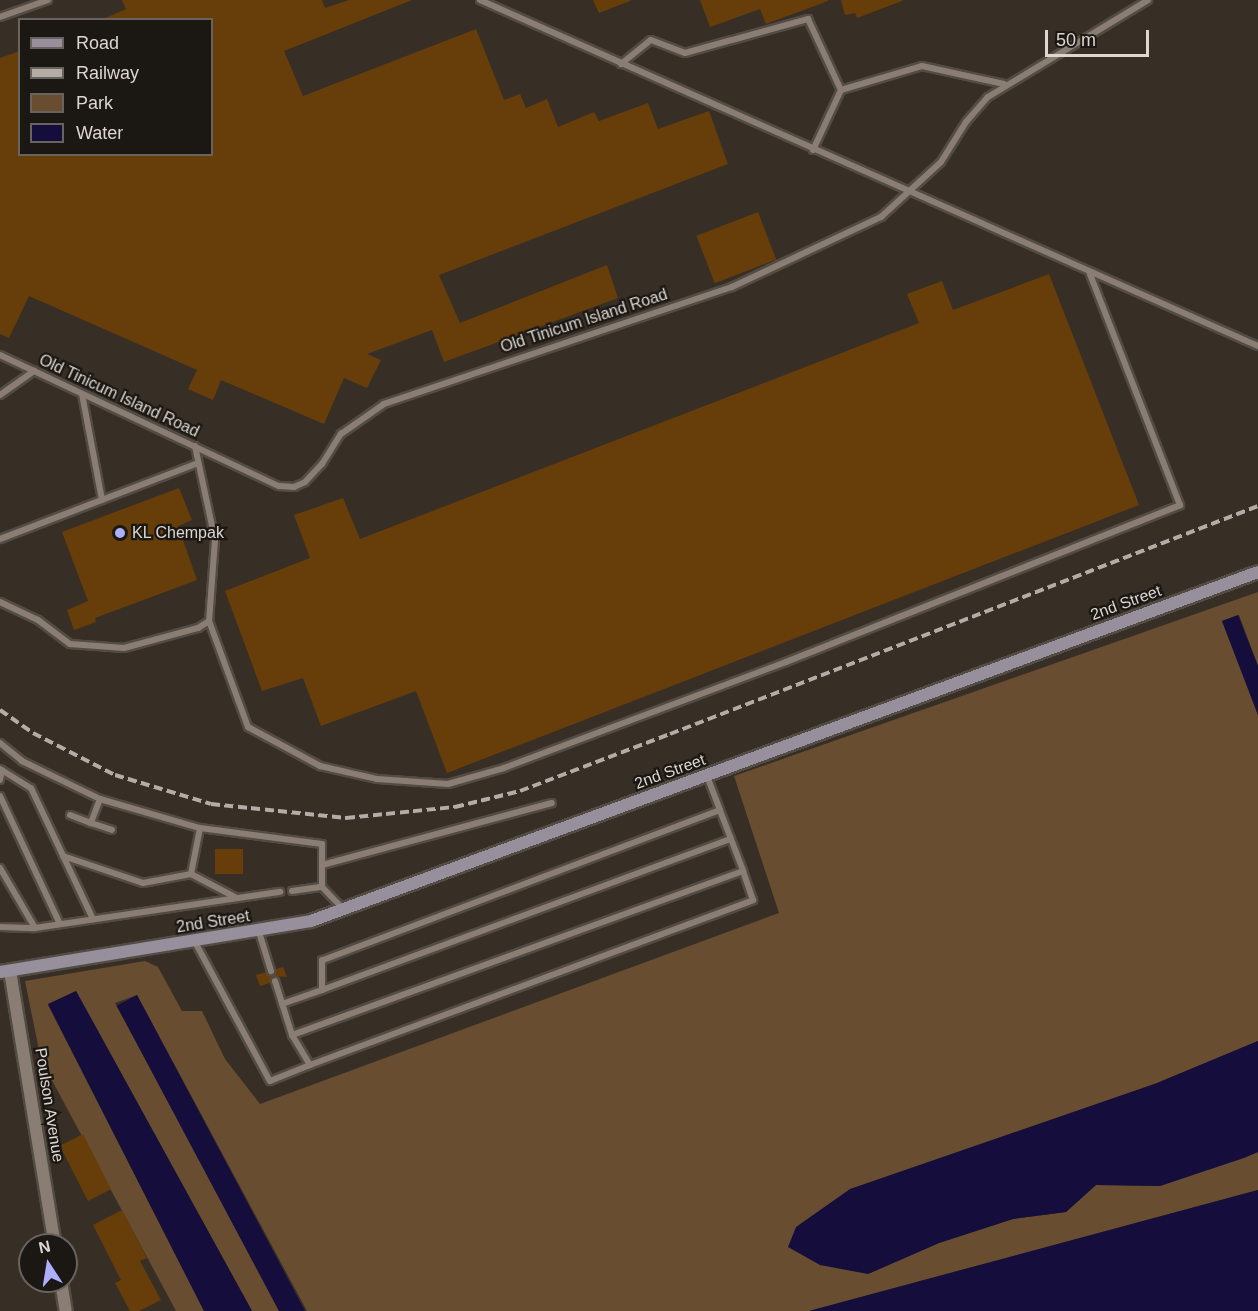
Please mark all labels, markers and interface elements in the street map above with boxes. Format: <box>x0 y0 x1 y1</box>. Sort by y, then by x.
legend <box>18 18 213 156</box>
scale bar <box>1048 18 1152 56</box>
text: 50 m <box>1056 30 1096 50</box>
text: Road <box>76 33 119 53</box>
text: Railway <box>76 63 139 83</box>
text: Park <box>76 93 113 113</box>
text: Water <box>76 123 123 143</box>
street label: Old Tinicum Island Road <box>498 285 670 357</box>
street label: Old Tinicum Island Road <box>36 350 202 442</box>
place label: KL Chempak <box>132 523 224 543</box>
marker: KL Chempak <box>113 526 127 540</box>
street label: 2nd Street <box>1088 581 1164 625</box>
street label: 2nd Street <box>632 750 708 794</box>
street label: 2nd Street <box>175 907 251 937</box>
street label: Poulson Avenue <box>30 1046 68 1164</box>
north arrow <box>18 1233 78 1293</box>
text: N <box>37 1237 52 1256</box>

